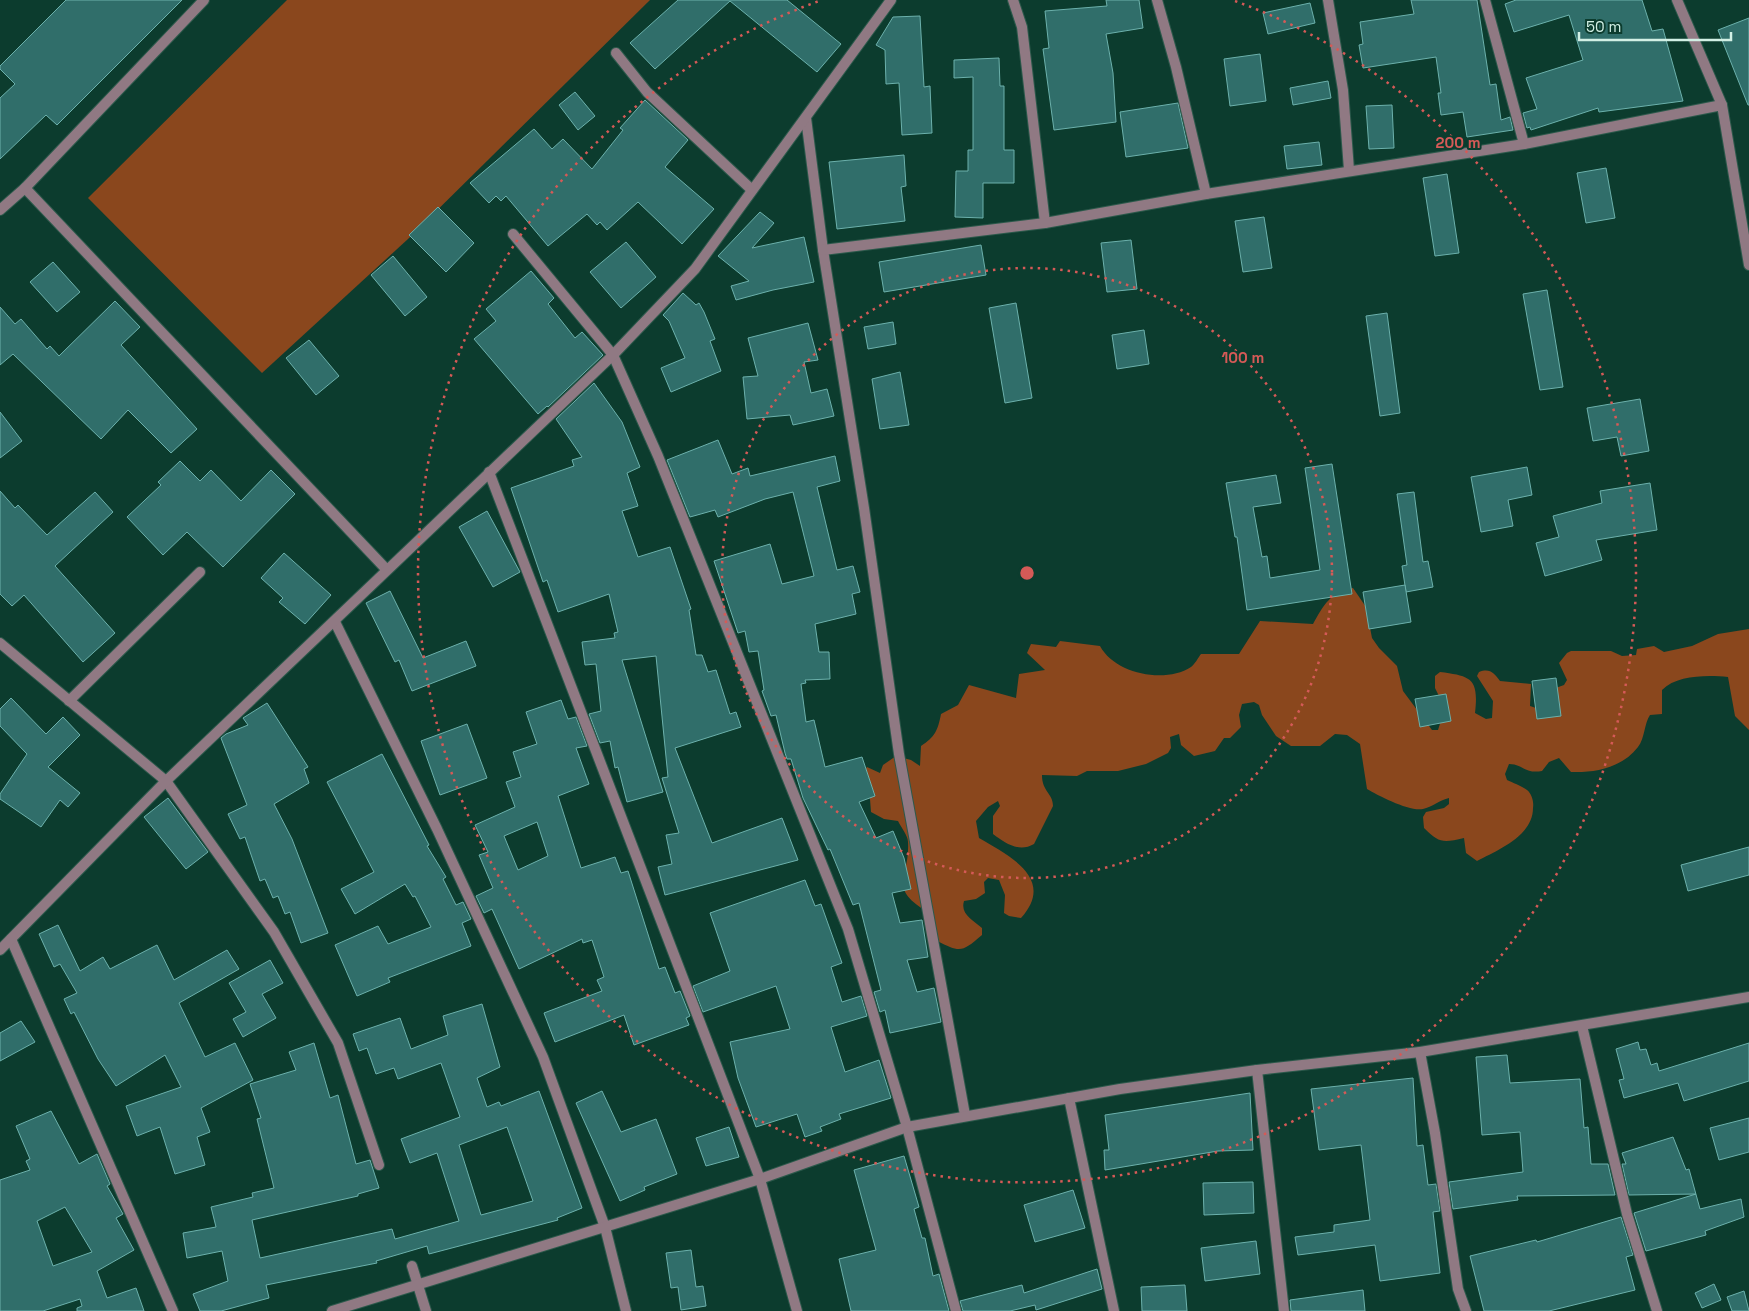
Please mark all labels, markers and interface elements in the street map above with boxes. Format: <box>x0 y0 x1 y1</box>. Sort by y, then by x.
scale bar <box>1579 10 1732 42</box>
text: 50 m <box>1586 17 1621 36</box>
text: 200 m <box>1436 133 1480 152</box>
text: 100 m <box>1222 348 1264 367</box>
centre of rings <box>1018 564 1036 582</box>

